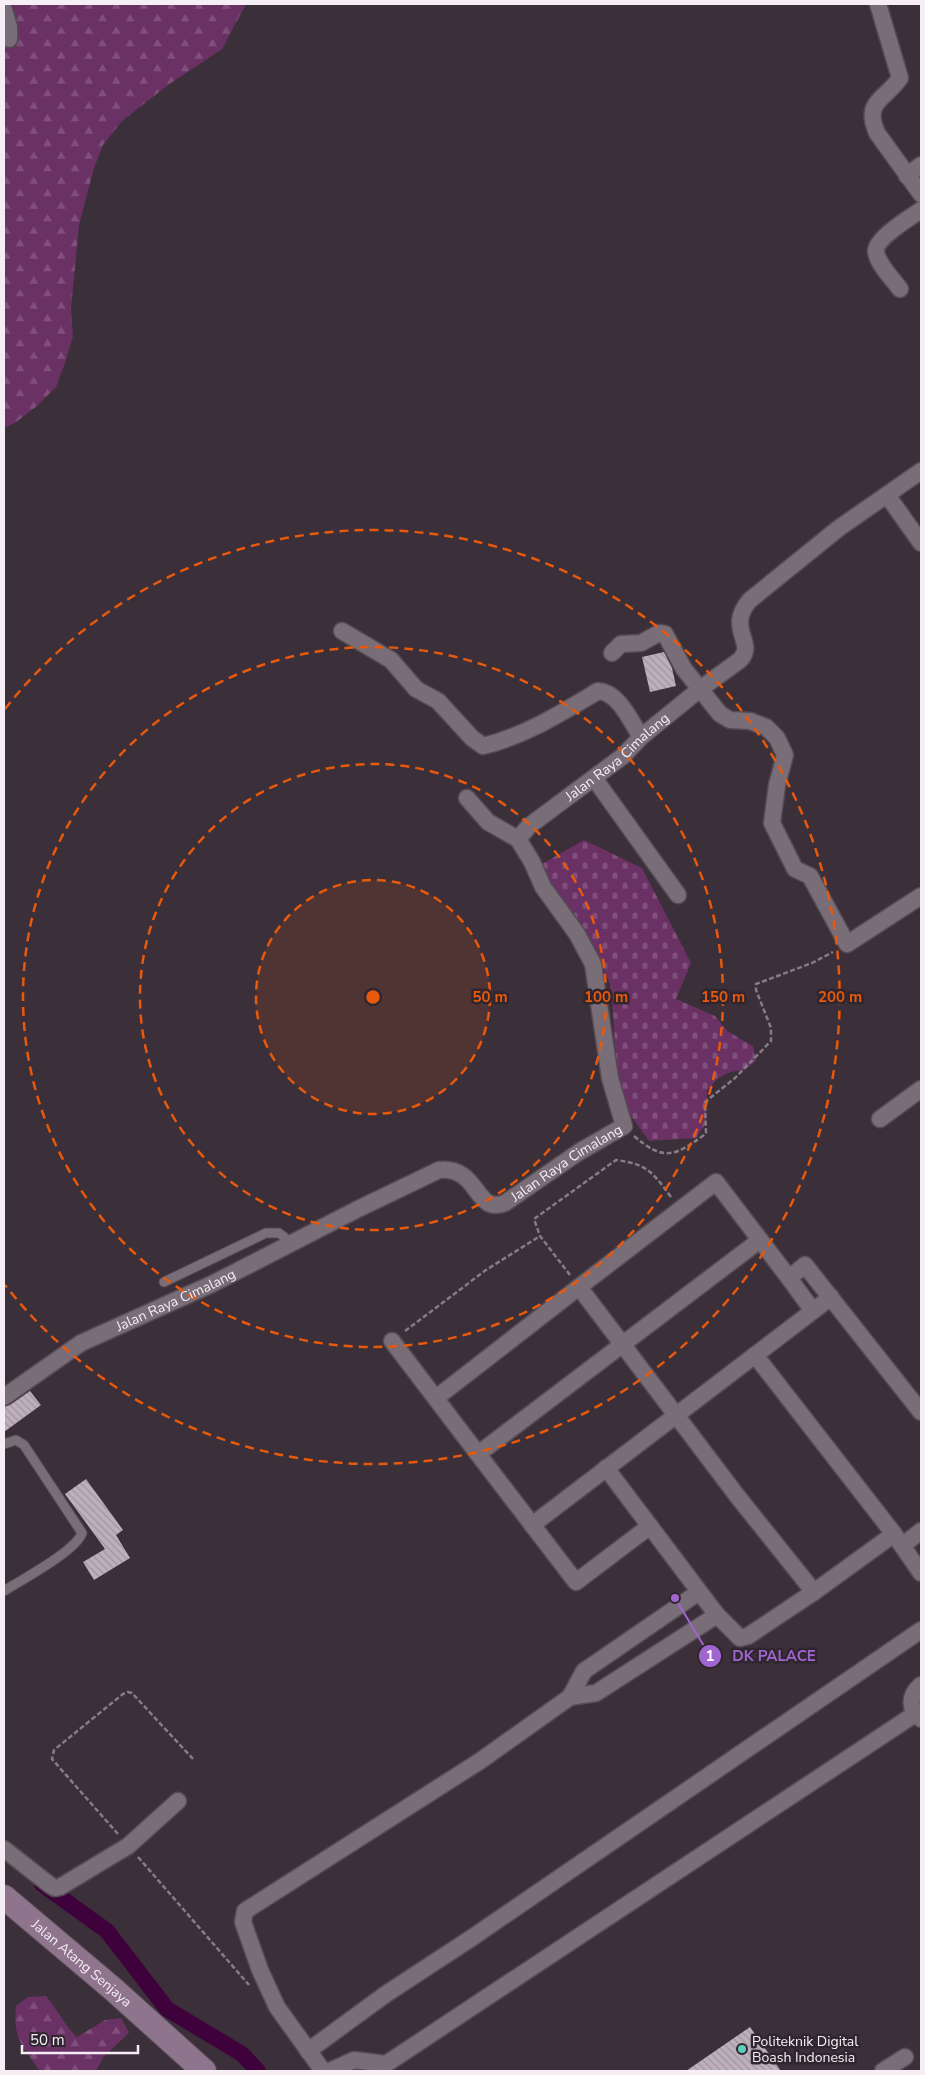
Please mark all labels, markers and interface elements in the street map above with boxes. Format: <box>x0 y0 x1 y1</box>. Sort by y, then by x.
street label: Jalan Raya Cimalang <box>560 708 673 806</box>
text: 50 m <box>472 987 508 1007</box>
text: 100 m <box>584 987 628 1007</box>
text: 150 m <box>701 987 745 1007</box>
text: 200 m <box>818 987 862 1007</box>
centre of rings <box>364 988 382 1006</box>
street label: Jalan Raya Cimalang <box>506 1120 626 1207</box>
street label: Jalan Raya Cimalang <box>112 1264 239 1336</box>
callout: DK PALACE <box>697 1641 826 1671</box>
text: 1 <box>705 1646 715 1666</box>
text: DK PALACE <box>732 1646 816 1666</box>
street label: Jalan Atang Senjaya <box>27 1914 136 2011</box>
scale bar <box>22 2022 139 2054</box>
text: 50 m <box>30 2030 65 2050</box>
place label: Politeknik Digital Boash Indonesia <box>752 2032 859 2067</box>
marker: Politeknik Digital Boash Indonesia <box>736 2043 748 2055</box>

